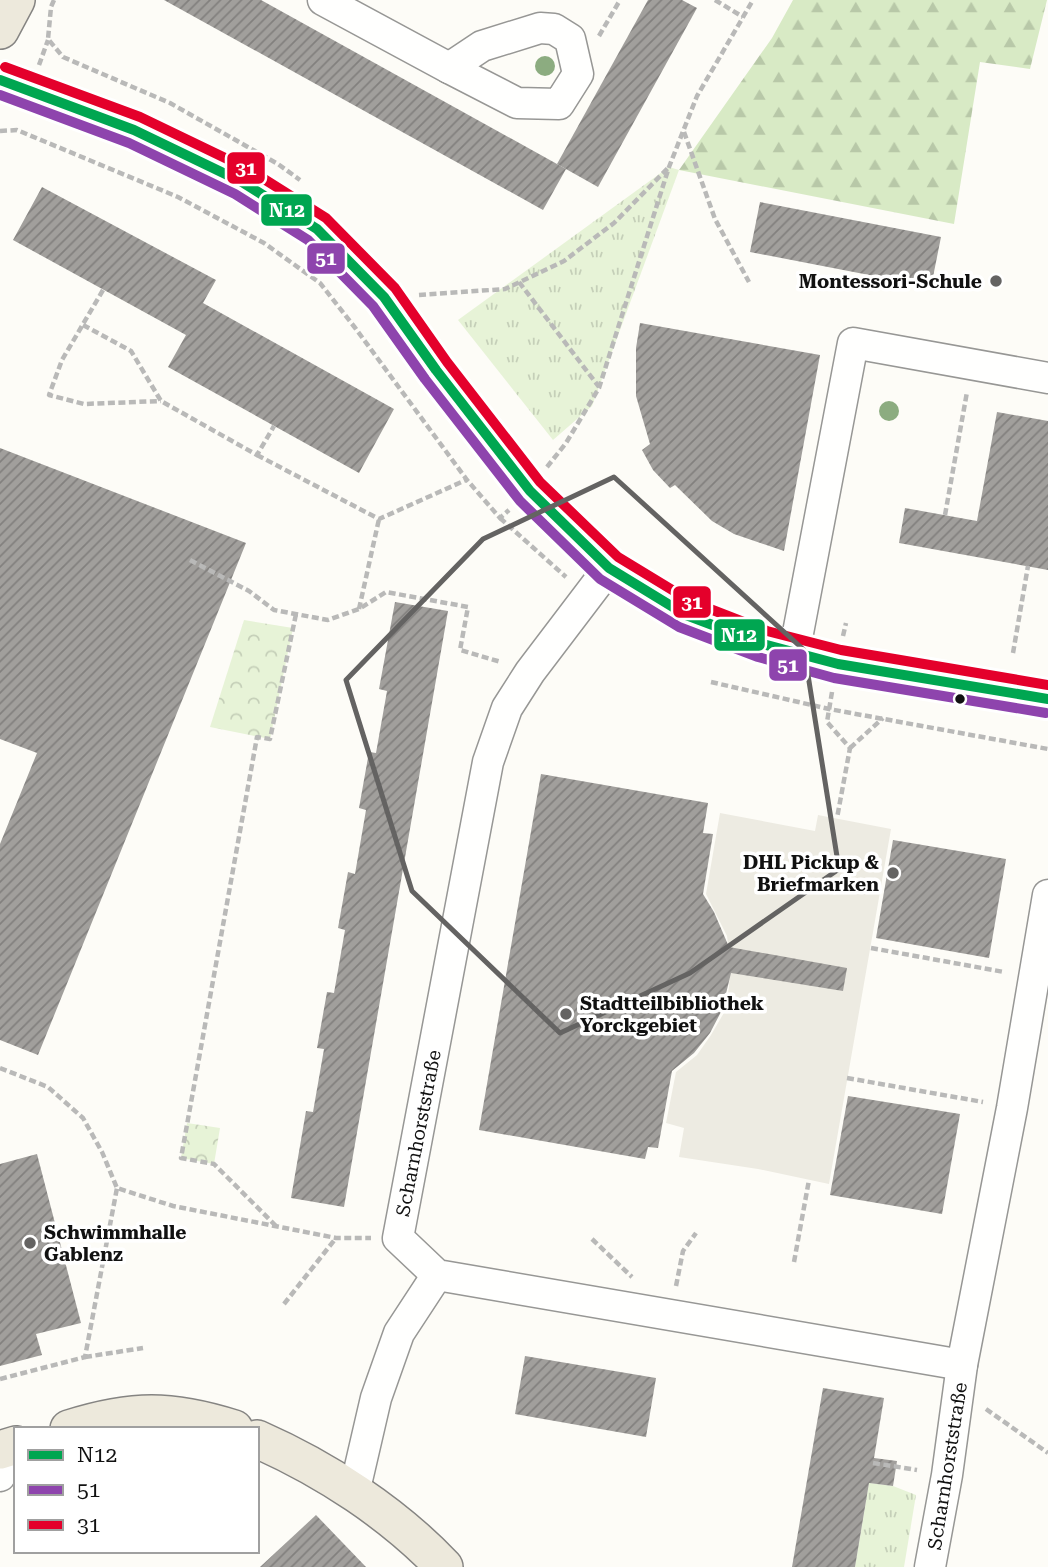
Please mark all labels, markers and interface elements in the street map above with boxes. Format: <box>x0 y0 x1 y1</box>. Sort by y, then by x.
line badge: 31 <box>226 151 266 185</box>
text: 31 <box>235 157 257 180</box>
line badge: N12 <box>260 193 313 227</box>
text: N12 <box>269 199 305 222</box>
line badge: 51 <box>306 242 346 275</box>
text: 51 <box>315 247 337 270</box>
place label: Montessori-Schule <box>799 270 982 293</box>
marker: Montessori-Schule <box>988 273 1004 289</box>
line badge: 31 <box>672 585 712 619</box>
text: 31 <box>681 591 703 614</box>
line badge: N12 <box>713 618 766 652</box>
text: N12 <box>721 624 757 647</box>
line badge: 51 <box>768 648 808 682</box>
text: 51 <box>777 654 799 677</box>
unlabelled marker <box>953 692 967 706</box>
place label: DHL Pickup & Briefmarken <box>743 851 879 896</box>
marker: DHL Pickup & Briefmarken <box>885 865 901 881</box>
place label: Stadtteilbibliothek Yorckgebiet <box>580 992 764 1037</box>
marker: Stadtteilbibliothek Yorckgebiet <box>558 1006 574 1022</box>
street label: Scharnhorststraße <box>391 1048 446 1218</box>
place label: Schwimmhalle Gablenz <box>44 1221 186 1266</box>
marker: Schwimmhalle Gablenz <box>22 1235 38 1251</box>
street label: Scharnhorststraße <box>923 1381 972 1551</box>
legend <box>14 1427 259 1553</box>
text: N12 <box>77 1443 117 1467</box>
text: 51 <box>77 1478 101 1502</box>
text: 31 <box>77 1513 101 1537</box>

